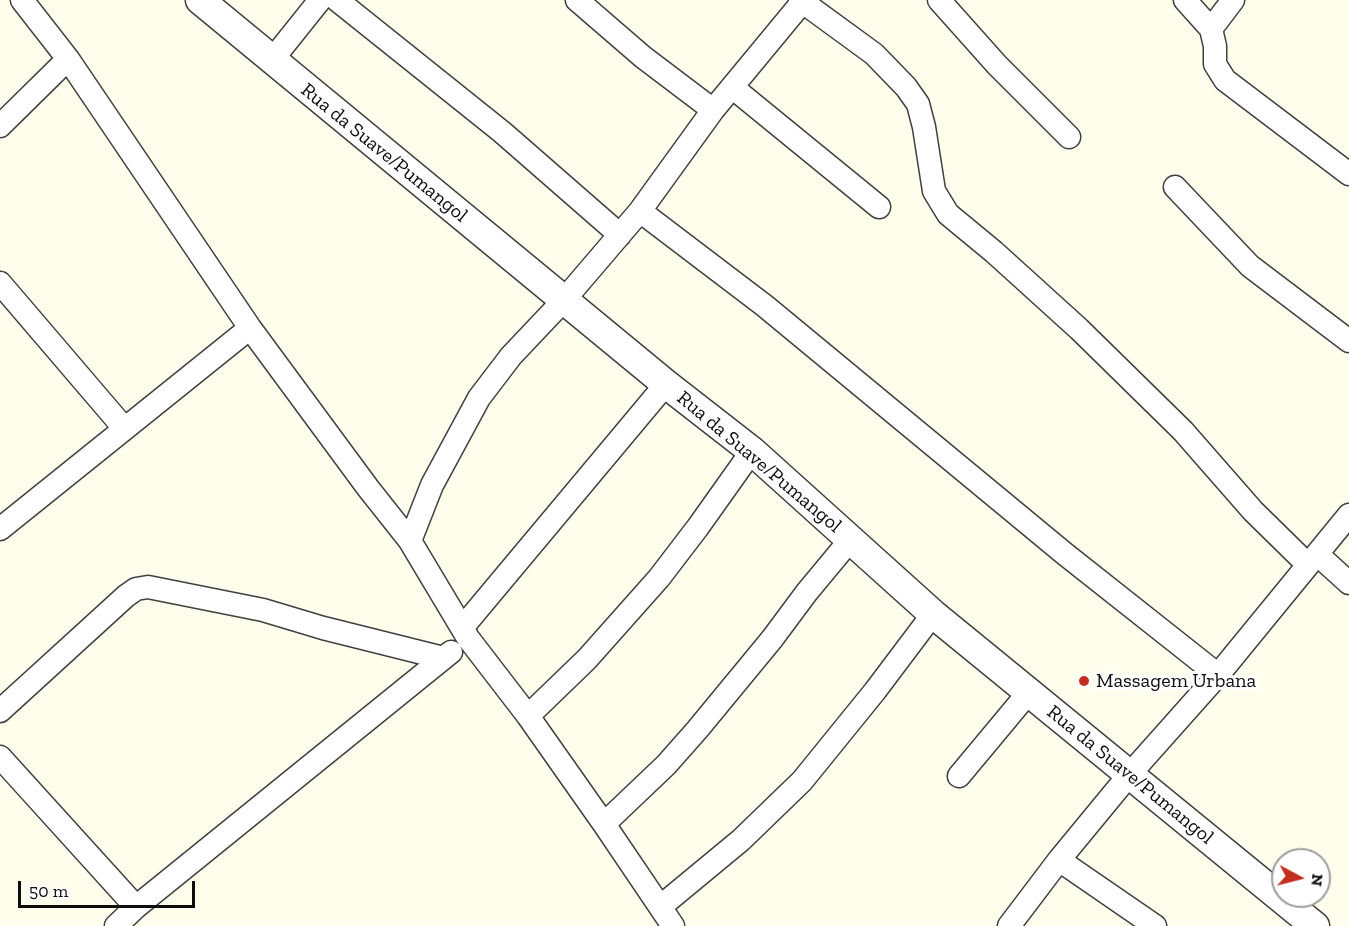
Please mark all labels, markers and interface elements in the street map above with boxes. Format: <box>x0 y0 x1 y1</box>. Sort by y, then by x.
street label: Rua da Suave/Pumangol <box>296 78 472 228</box>
street label: Rua da Suave/Pumangol <box>672 386 846 538</box>
place label: Massagem Urbana <box>1096 669 1256 693</box>
marker: Massagem Urbana <box>1077 674 1091 688</box>
street label: Rua da Suave/Pumangol <box>1042 700 1218 850</box>
north arrow <box>1271 848 1331 908</box>
scale bar <box>21 869 198 907</box>
text: N <box>1307 873 1328 887</box>
text: 50 m <box>29 880 68 902</box>

